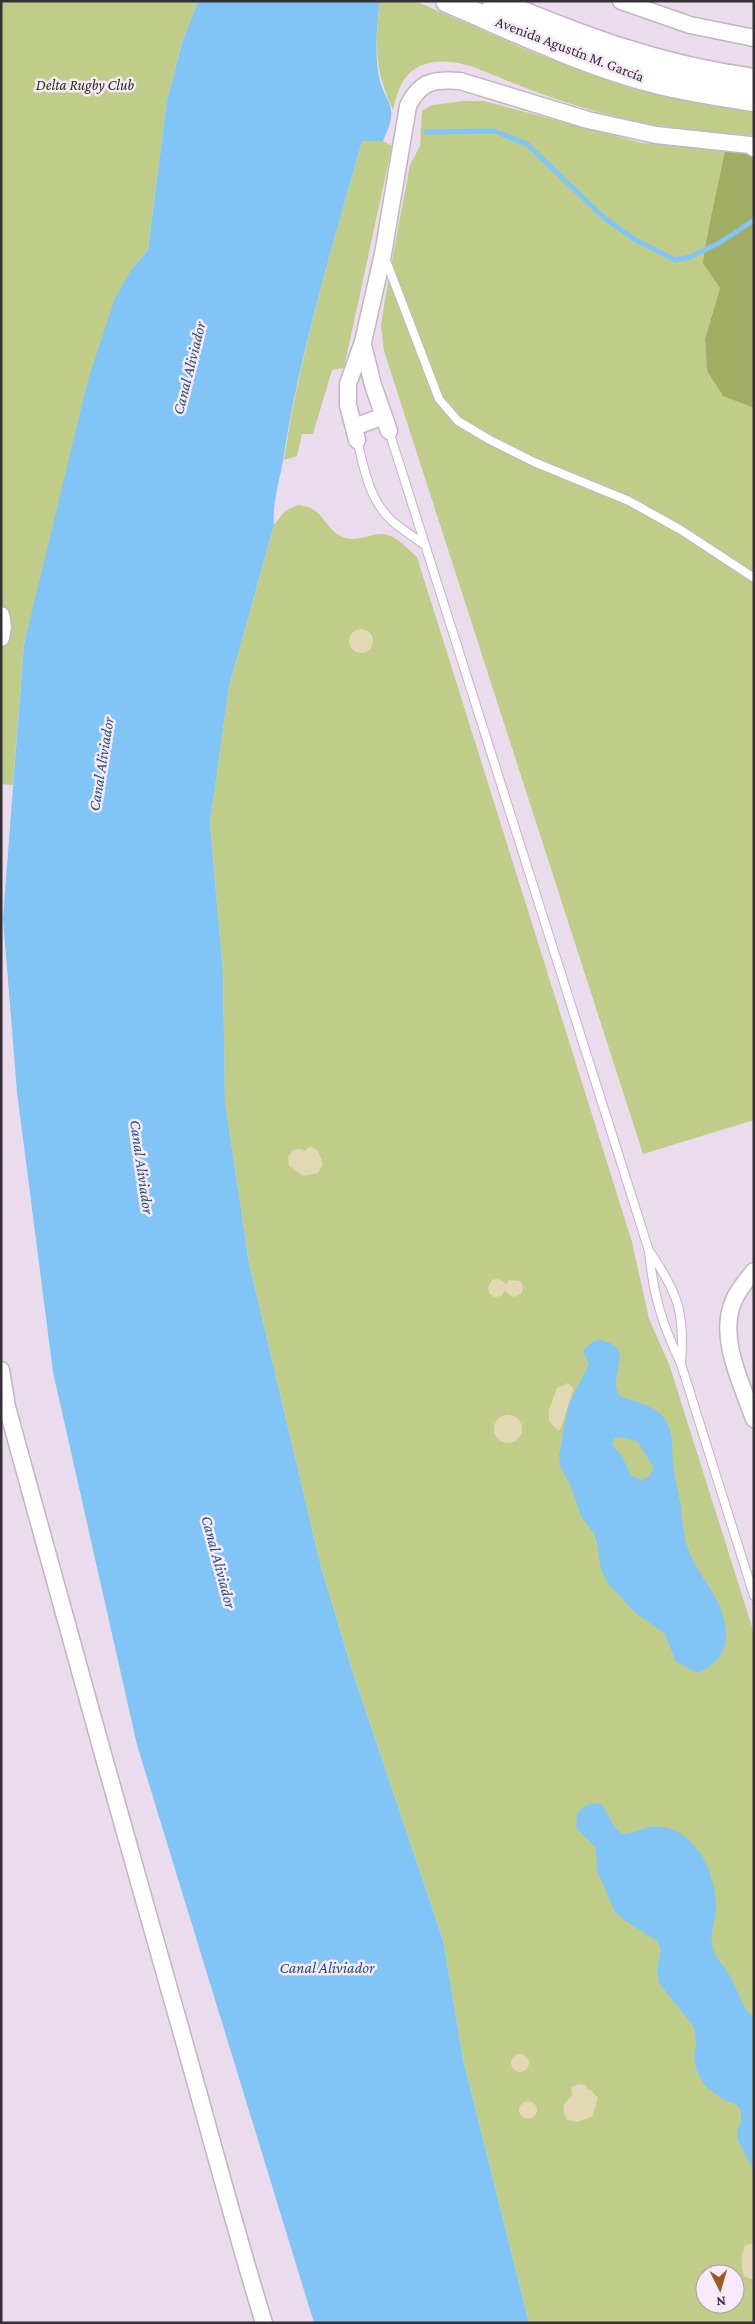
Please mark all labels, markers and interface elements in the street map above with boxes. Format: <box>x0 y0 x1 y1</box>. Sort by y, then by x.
street label: Avenida Agustín M. García <box>493 13 647 86</box>
park label: Delta Rugby Club <box>36 77 135 94</box>
water label: Canal Aliviador <box>169 319 209 416</box>
water label: Canal Aliviador <box>85 715 117 812</box>
water label: Canal Aliviador <box>127 1119 157 1216</box>
water label: Canal Aliviador <box>198 1514 240 1611</box>
water label: Canal Aliviador <box>279 1959 375 1976</box>
north arrow <box>695 2264 745 2314</box>
text: N <box>715 2294 727 2310</box>

